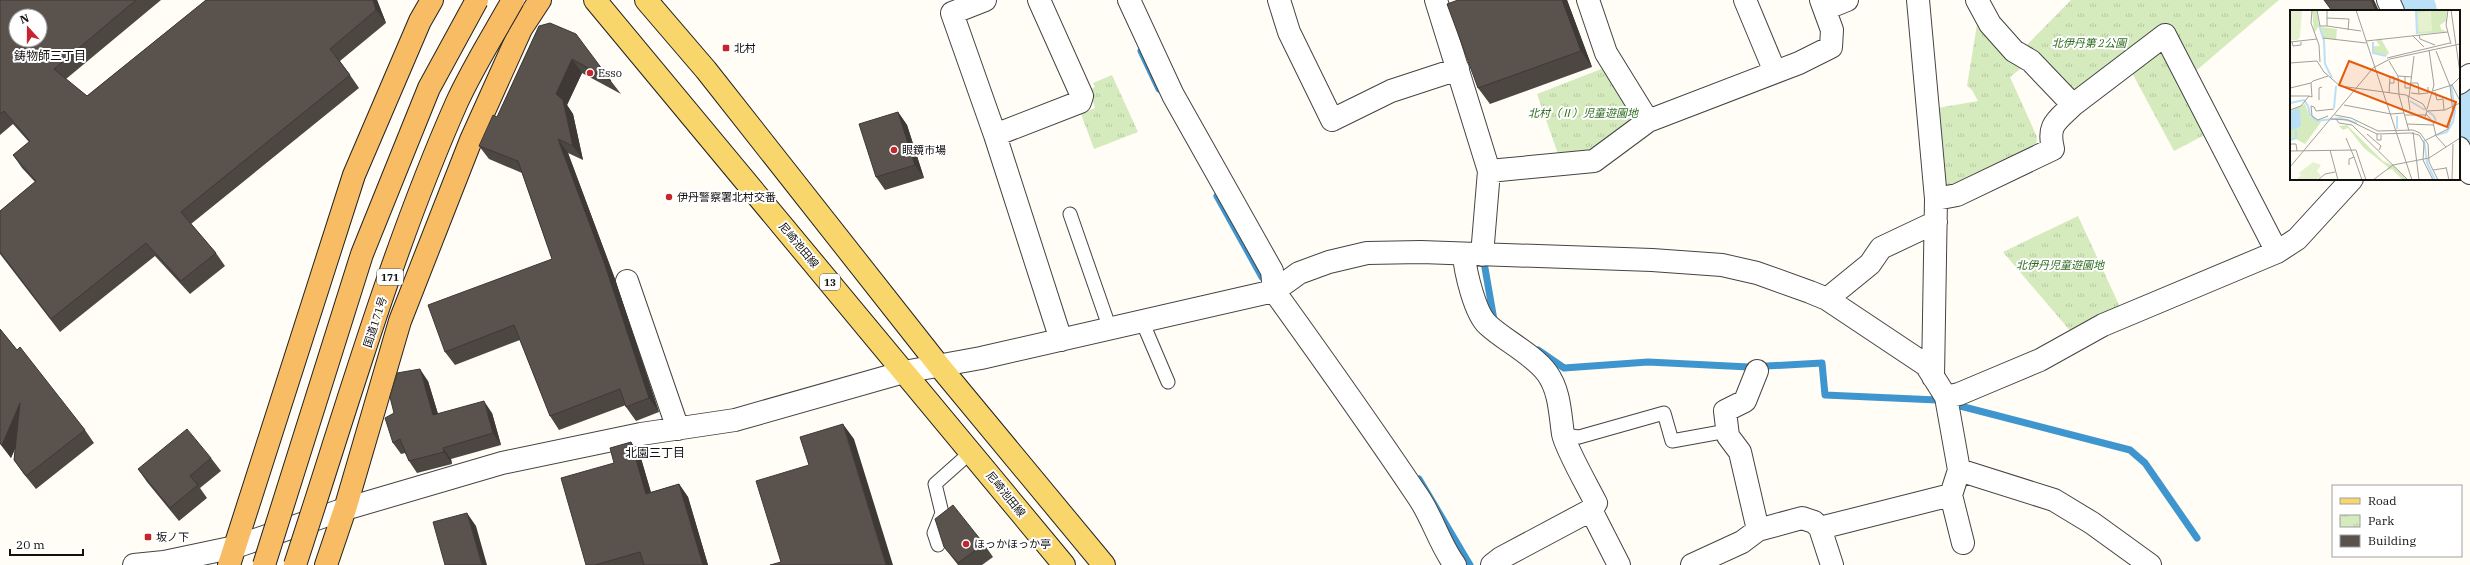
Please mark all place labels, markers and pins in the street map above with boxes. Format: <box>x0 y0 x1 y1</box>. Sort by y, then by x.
place label: 北村 <box>734 41 756 55</box>
marker: 北村 <box>721 43 731 53</box>
place label: Esso <box>598 66 622 80</box>
marker: Esso <box>585 68 595 78</box>
place label: 眼鏡市場 <box>902 143 946 157</box>
marker: 眼鏡市場 <box>889 145 899 155</box>
place label: 伊丹警察署北村交番 <box>677 190 776 204</box>
marker: 伊丹警察署北村交番 <box>664 192 674 202</box>
place label: 坂ノ下 <box>156 530 189 544</box>
marker: 坂ノ下 <box>143 532 153 542</box>
place label: ほっかほっか亭 <box>974 537 1051 551</box>
marker: ほっかほっか亭 <box>961 539 971 549</box>

